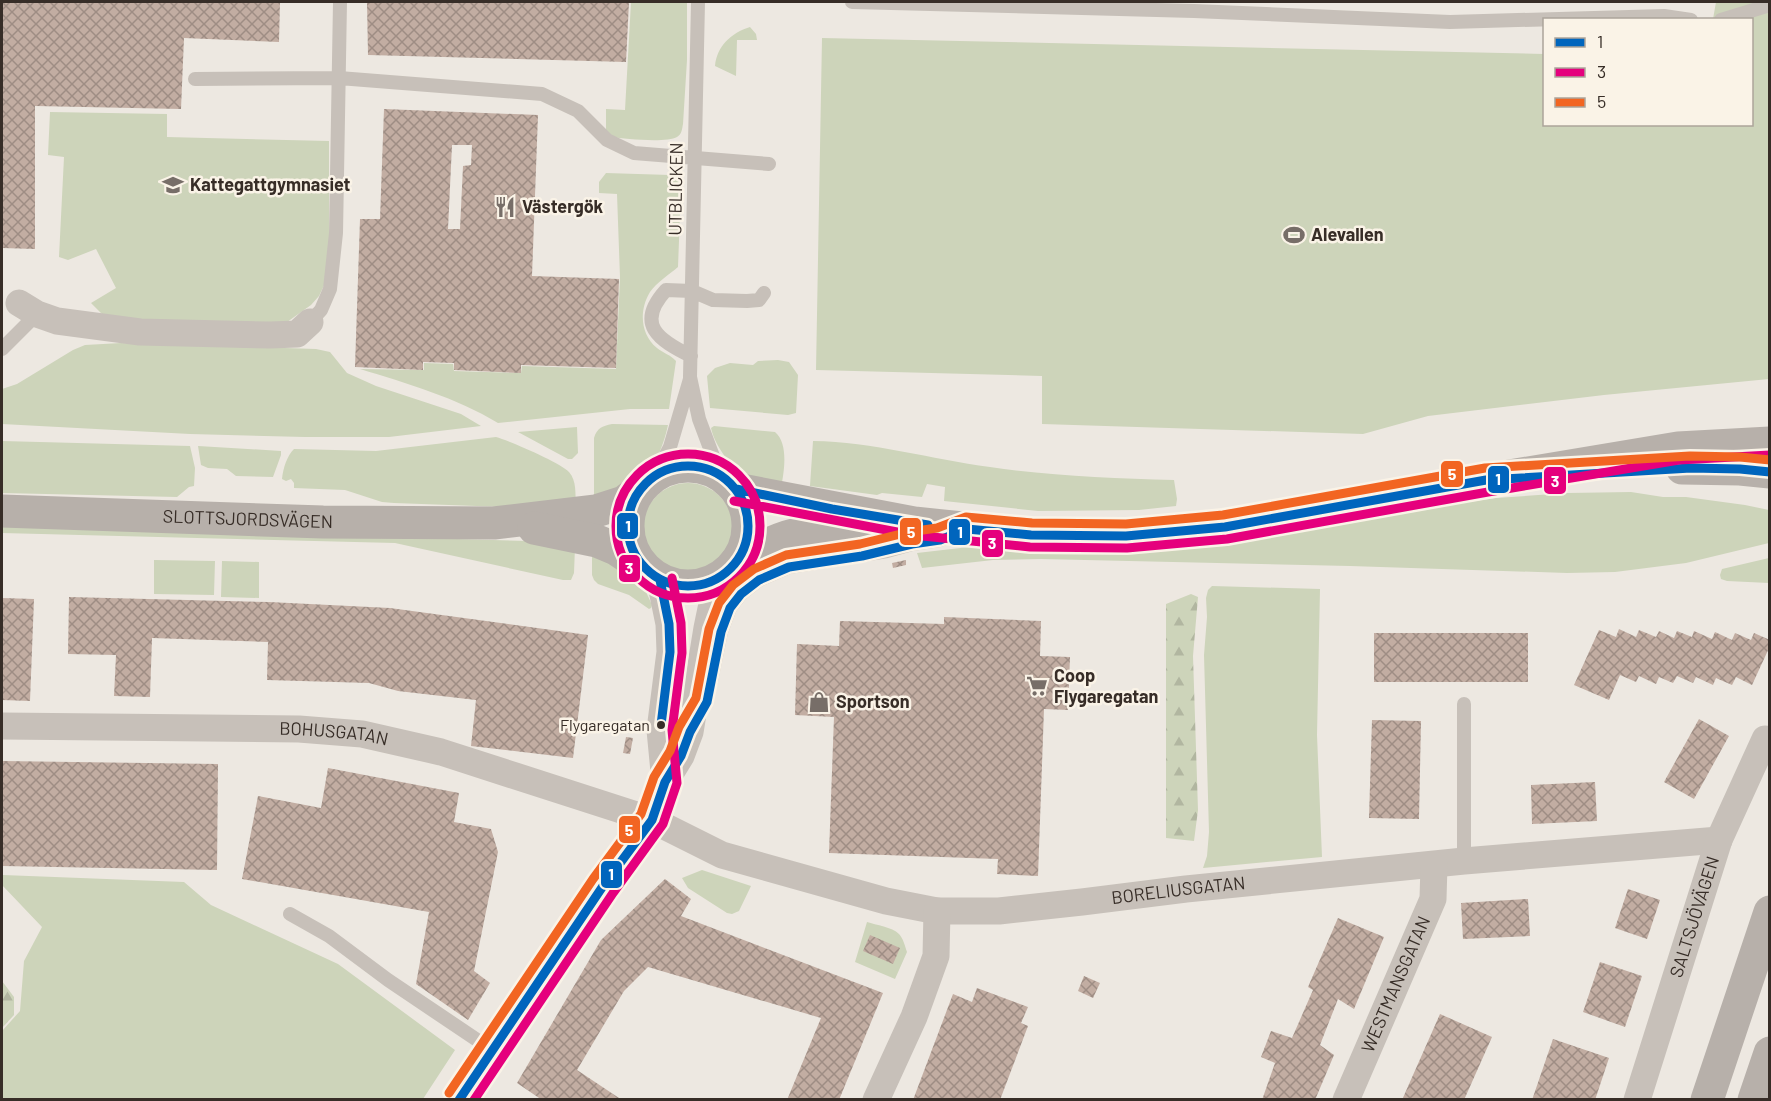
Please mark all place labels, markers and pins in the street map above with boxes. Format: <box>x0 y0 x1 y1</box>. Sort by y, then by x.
school or university icon: Kattegattgymnasiet <box>161 173 185 197</box>
place label: Kattegattgymnasiet <box>190 173 351 195</box>
restaurant icon: Västergök <box>493 195 517 219</box>
place label: Västergök <box>522 195 604 217</box>
sports icon: Alevallen <box>1282 223 1306 247</box>
place label: Alevallen <box>1311 223 1384 245</box>
place label: Coop Flygaregatan <box>1054 664 1158 707</box>
supermarket icon: Coop Flygaregatan <box>1025 674 1049 698</box>
shop icon: Sportson <box>807 690 831 714</box>
place label: Sportson <box>836 690 910 712</box>
place label: Flygaregatan <box>560 715 650 734</box>
marker: Flygaregatan <box>655 719 667 731</box>

